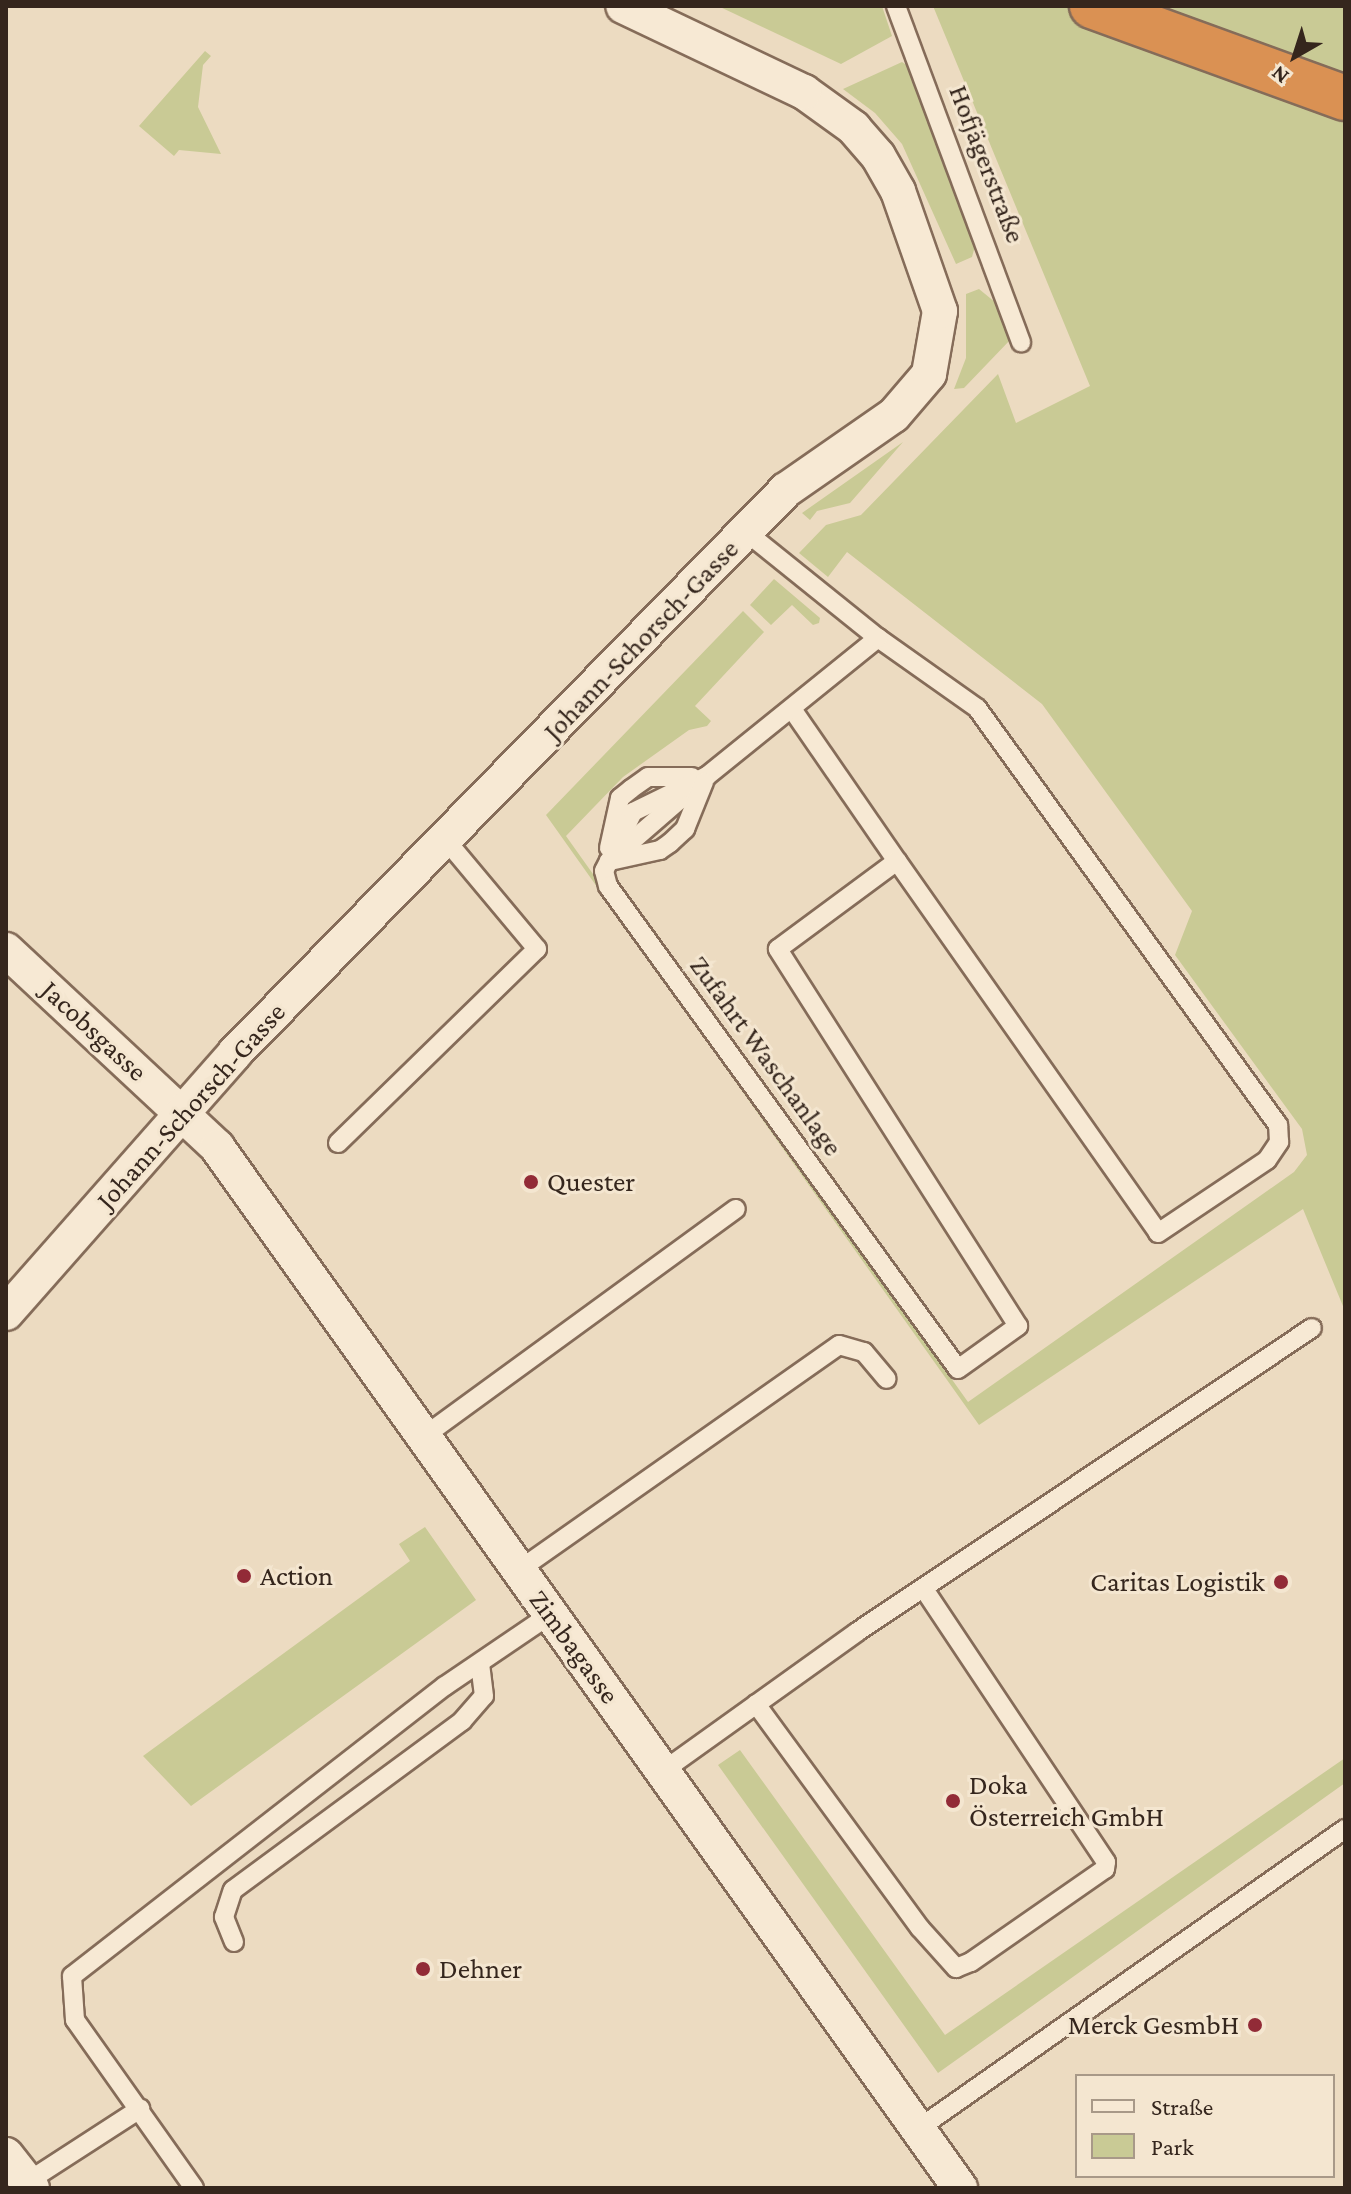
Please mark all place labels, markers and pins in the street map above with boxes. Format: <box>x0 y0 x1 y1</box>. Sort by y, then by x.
place label: Quester <box>547 1165 635 1199</box>
marker: Quester <box>522 1173 540 1191</box>
place label: Action <box>260 1559 333 1593</box>
place label: Caritas Logistik <box>1090 1565 1265 1599</box>
marker: Action <box>235 1567 253 1585</box>
marker: Caritas Logistik <box>1272 1573 1290 1591</box>
place label: Doka Österreich GmbH <box>969 1768 1164 1834</box>
marker: Doka Österreich GmbH <box>944 1792 962 1810</box>
place label: Dehner <box>439 1952 522 1986</box>
marker: Dehner <box>414 1960 432 1978</box>
place label: Merck GesmbH <box>1068 2008 1239 2042</box>
marker: Merck GesmbH <box>1246 2016 1264 2034</box>

